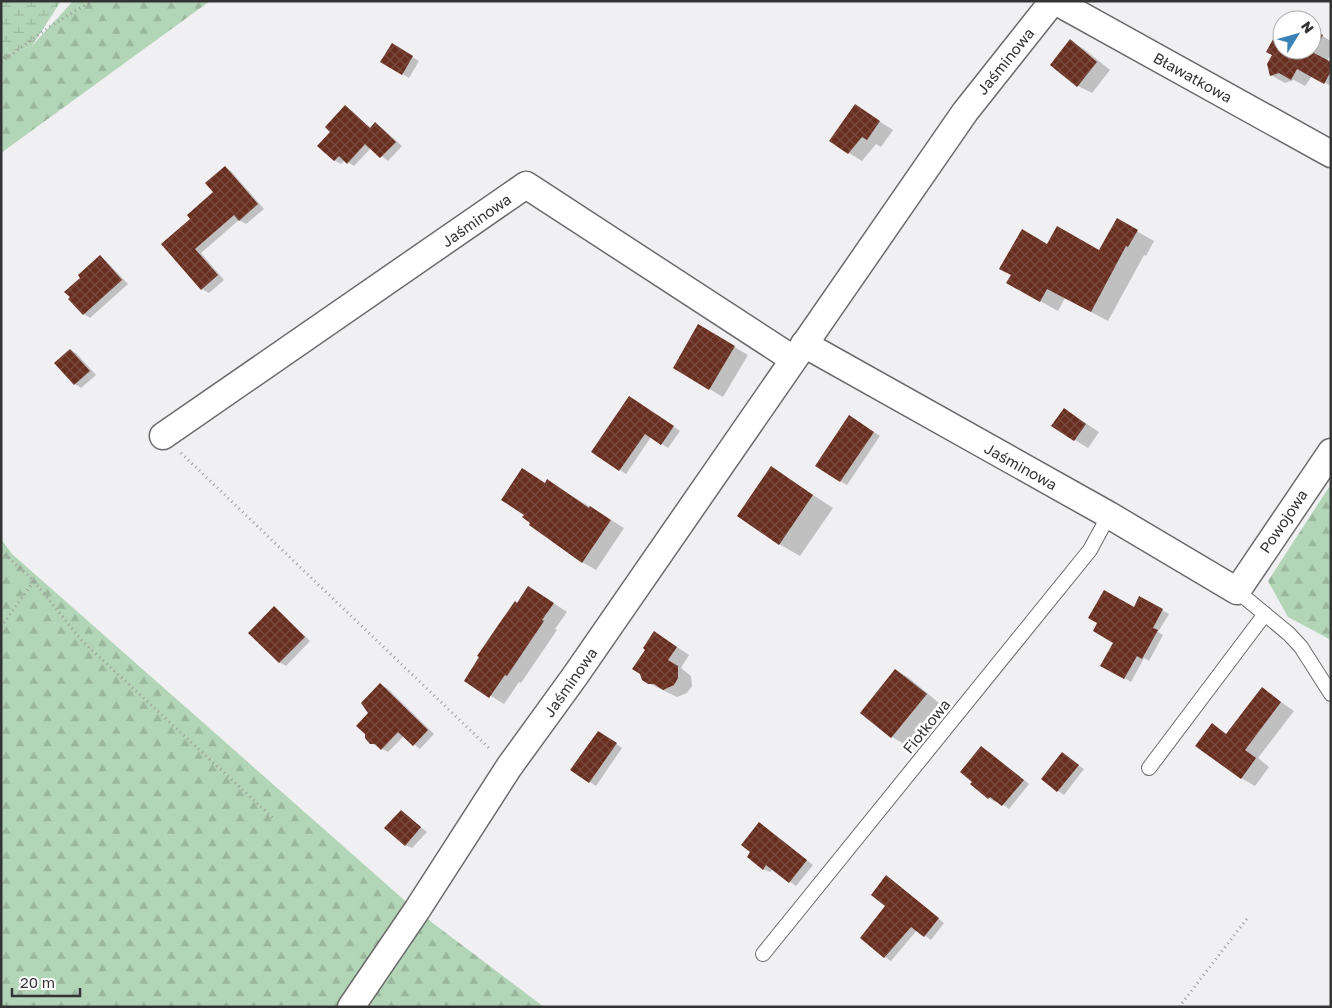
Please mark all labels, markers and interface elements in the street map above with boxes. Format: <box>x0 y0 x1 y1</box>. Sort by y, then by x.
north arrow <box>1272 10 1322 60</box>
text: N <box>1298 18 1318 36</box>
street label: Jaśminowa <box>973 24 1037 98</box>
street label: Bławatkowa <box>1151 48 1235 106</box>
street label: Jaśminowa <box>438 190 514 250</box>
street label: Jaśminowa <box>981 439 1061 493</box>
street label: Powojowa <box>1255 486 1311 556</box>
street label: Jaśminowa <box>540 644 600 720</box>
street label: Fiołkowa <box>899 695 953 757</box>
scale bar <box>12 966 80 998</box>
text: 20 m <box>20 973 55 991</box>

